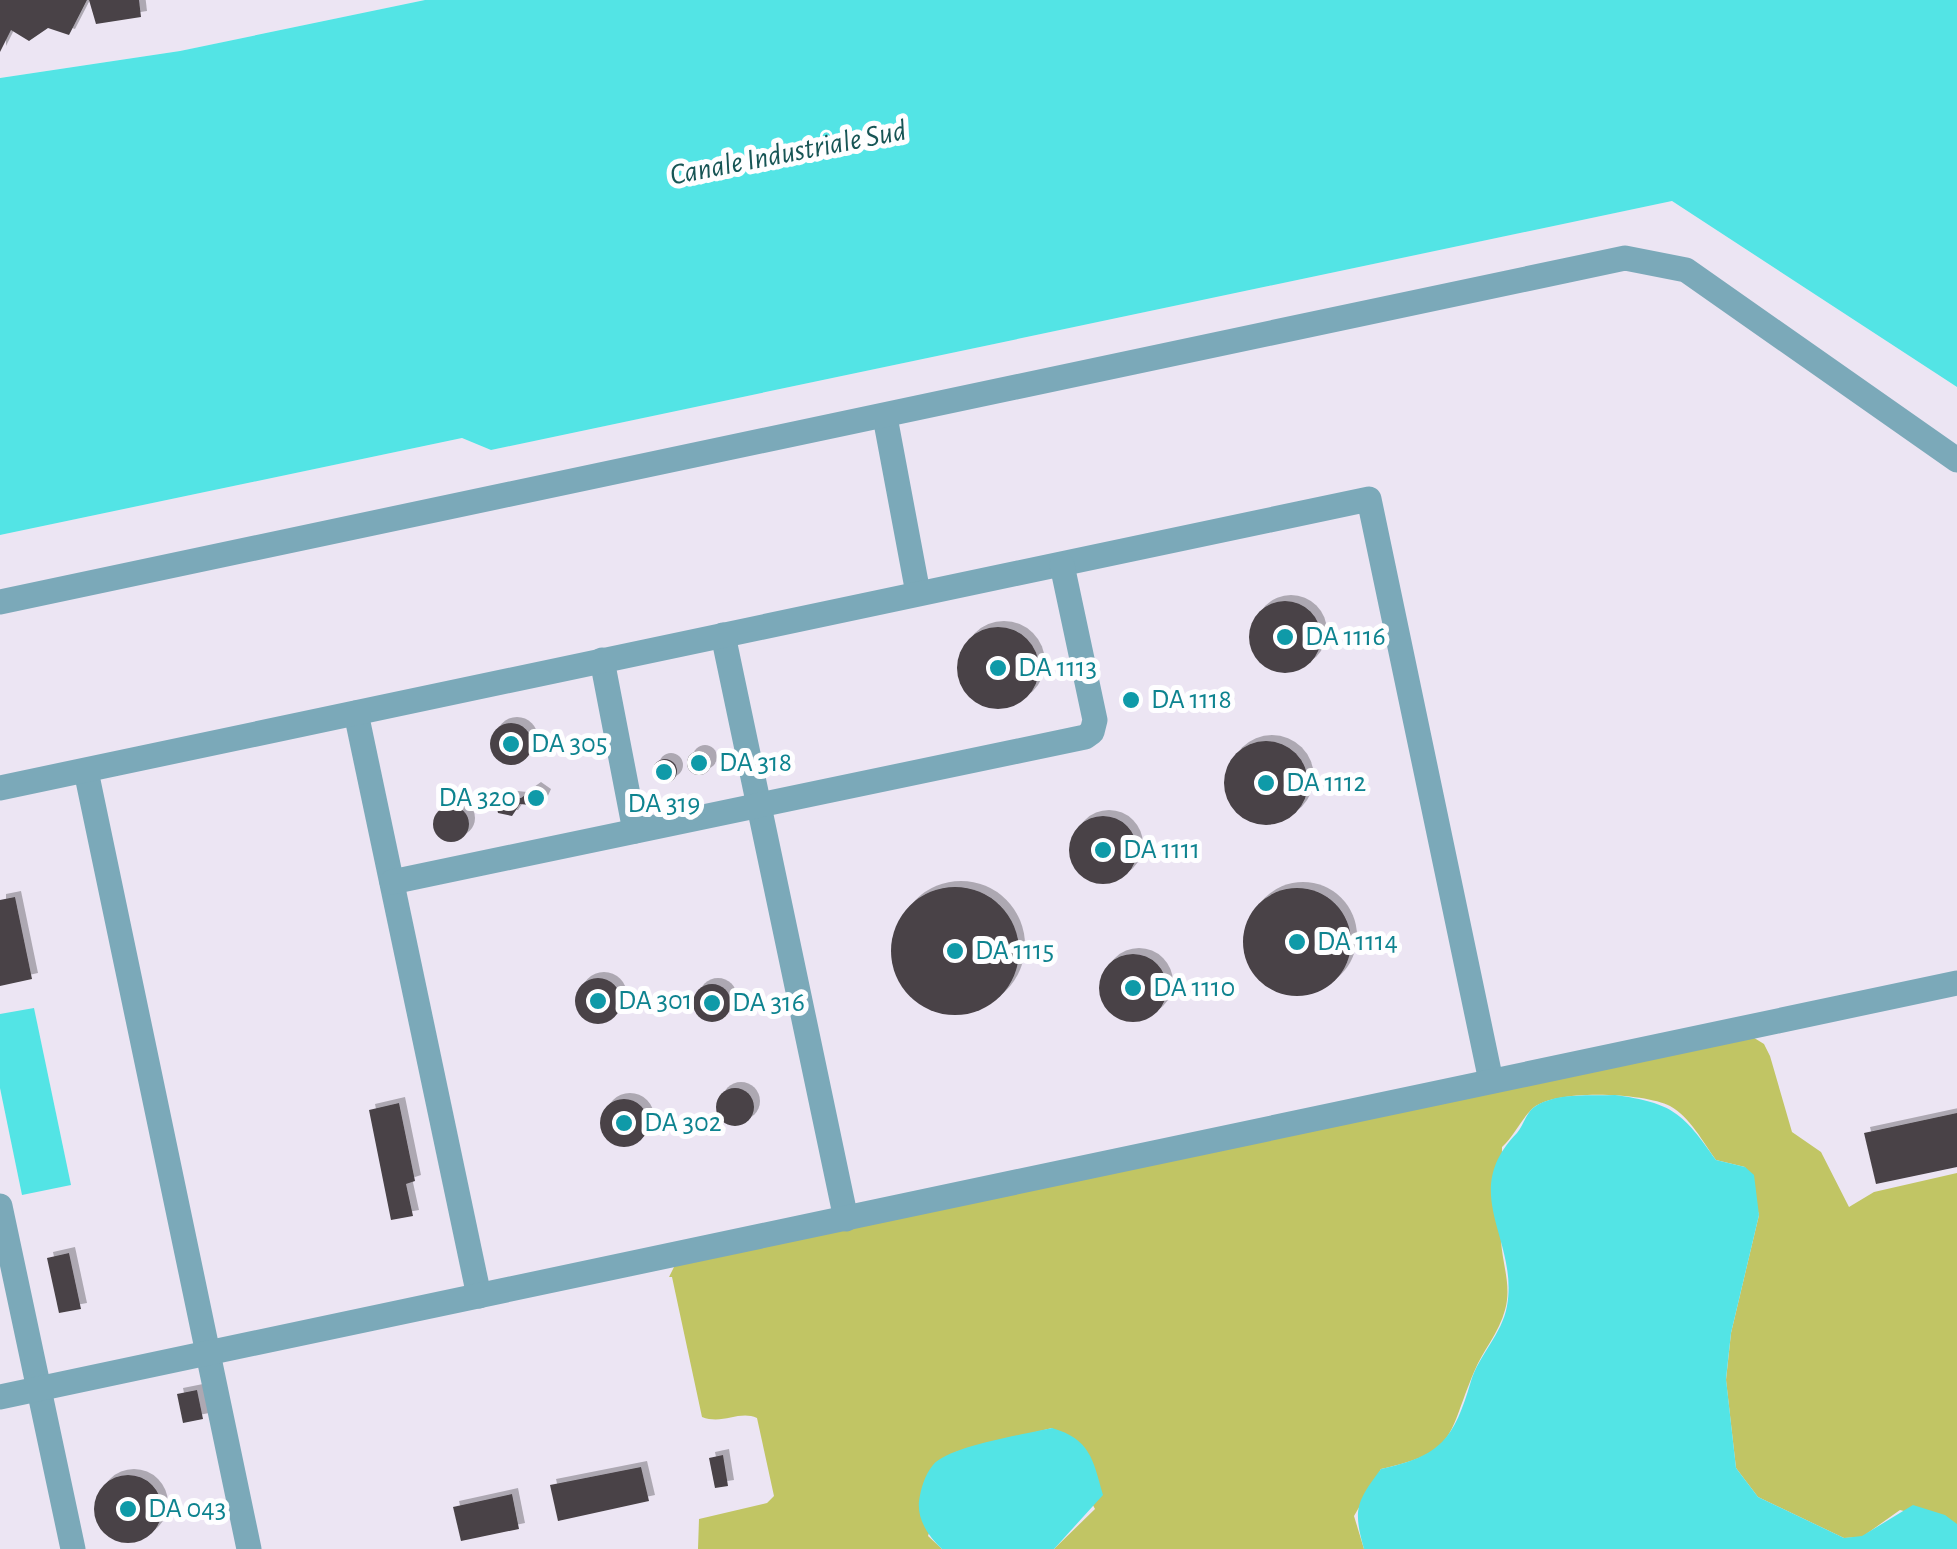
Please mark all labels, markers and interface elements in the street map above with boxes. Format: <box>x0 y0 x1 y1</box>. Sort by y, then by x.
water label: Canale Industriale Sud <box>667 115 909 191</box>
place label: DA 1116 <box>1305 623 1386 651</box>
marker: DA 1116 <box>1274 626 1296 648</box>
place label: DA 1113 <box>1018 654 1097 682</box>
marker: DA 1113 <box>987 657 1009 679</box>
place label: DA 1118 <box>1151 686 1232 714</box>
marker: DA 1118 <box>1120 689 1142 711</box>
place label: DA 305 <box>531 730 608 758</box>
marker: DA 305 <box>500 733 522 755</box>
place label: DA 318 <box>719 749 792 777</box>
marker: DA 318 <box>688 752 710 774</box>
marker: DA 319 <box>653 761 675 783</box>
place label: DA 1112 <box>1286 769 1366 797</box>
marker: DA 1112 <box>1255 772 1277 794</box>
place label: DA 320 <box>438 784 516 812</box>
marker: DA 320 <box>525 787 547 809</box>
place label: DA 319 <box>628 790 700 818</box>
place label: DA 1111 <box>1123 836 1200 864</box>
marker: DA 1111 <box>1092 839 1114 861</box>
place label: DA 1114 <box>1317 928 1398 956</box>
marker: DA 1114 <box>1286 931 1308 953</box>
place label: DA 1115 <box>975 937 1054 965</box>
marker: DA 1115 <box>944 940 966 962</box>
place label: DA 1110 <box>1153 974 1235 1002</box>
marker: DA 1110 <box>1122 977 1144 999</box>
place label: DA 301 <box>618 987 692 1015</box>
place label: DA 316 <box>732 989 805 1017</box>
marker: DA 301 <box>587 990 609 1012</box>
marker: DA 316 <box>701 992 723 1014</box>
place label: DA 302 <box>644 1109 722 1137</box>
marker: DA 302 <box>613 1112 635 1134</box>
place label: DA 043 <box>148 1495 226 1523</box>
marker: DA 043 <box>117 1498 139 1520</box>

